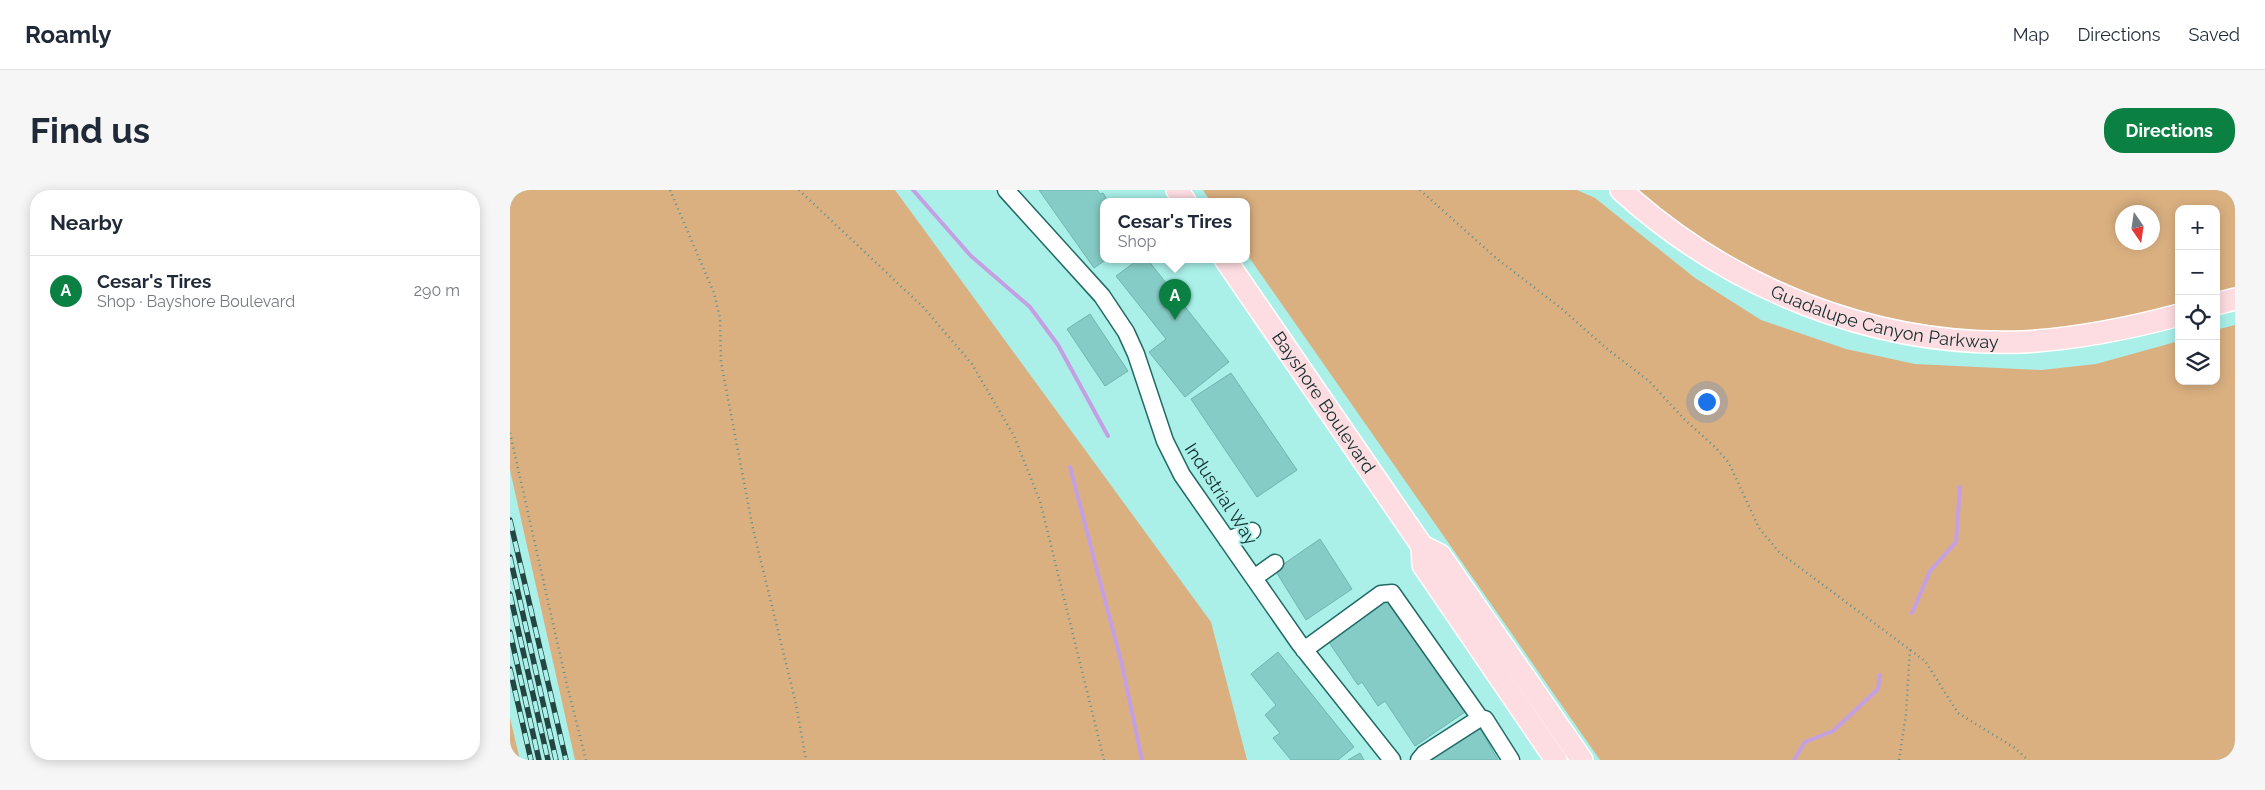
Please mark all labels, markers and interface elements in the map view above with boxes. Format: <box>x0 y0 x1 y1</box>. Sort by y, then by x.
text: Roamly <box>25 20 111 49</box>
text: Map <box>2013 24 2049 45</box>
text: Directions <box>2077 24 2161 45</box>
text: Saved <box>2189 24 2240 45</box>
button: Directions <box>2104 108 2235 153</box>
text: Find us <box>30 110 150 151</box>
popup <box>1100 198 1250 263</box>
north arrow <box>2115 205 2160 250</box>
map controls <box>2175 205 2220 385</box>
button: + <box>2175 205 2220 250</box>
text: Nearby <box>50 210 123 235</box>
text: Cesar's Tires <box>1118 210 1232 232</box>
text: Shop <box>1118 232 1156 251</box>
button: − <box>2175 250 2220 295</box>
text: Cesar's Tires <box>97 270 211 292</box>
pin: A <box>1159 279 1191 320</box>
street label: Guadalupe Canyon Parkway <box>1768 280 1999 352</box>
text: A <box>61 281 71 300</box>
text: 290 m <box>414 281 460 300</box>
text: Shop · Bayshore Boulevard <box>97 292 295 311</box>
button: locate <box>2175 295 2220 340</box>
street label: Bayshore Boulevard <box>1268 327 1380 477</box>
button: layers <box>2175 340 2220 385</box>
your location <box>1694 389 1720 415</box>
street label: Industrial Way <box>1181 439 1262 549</box>

